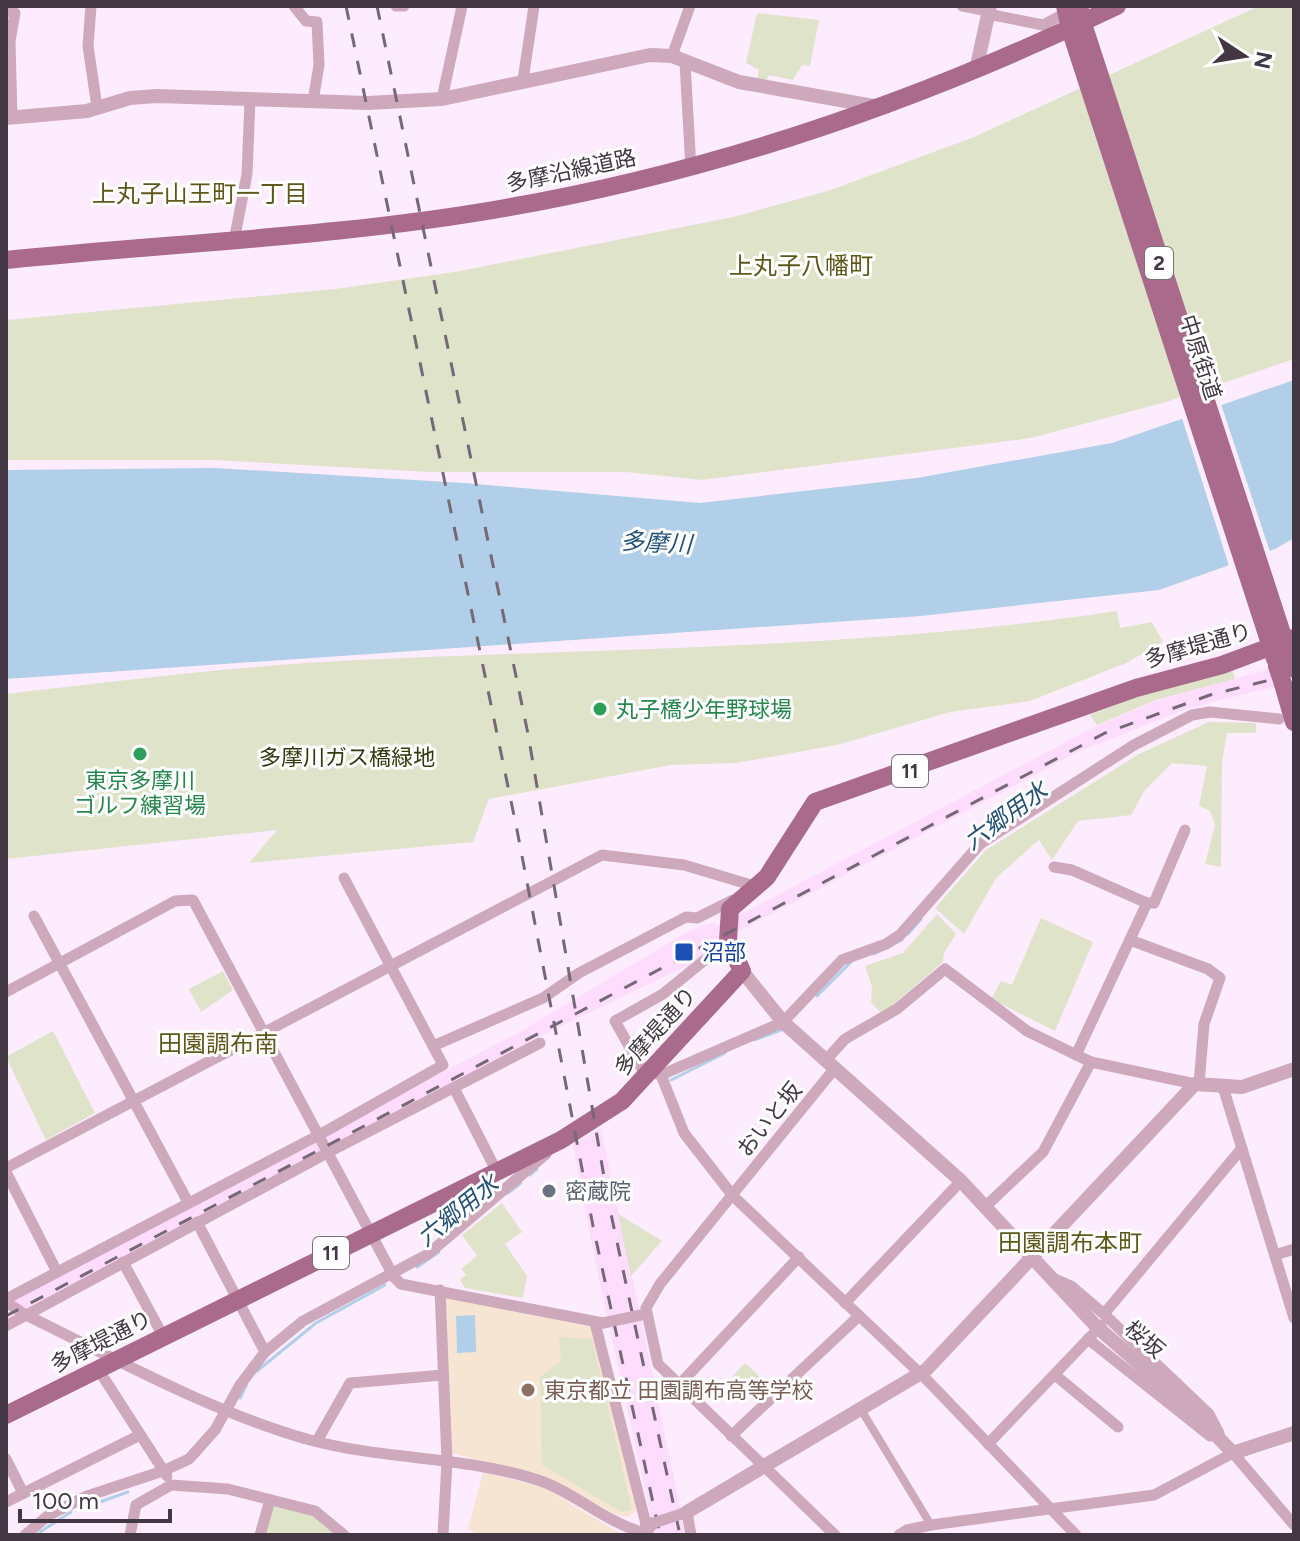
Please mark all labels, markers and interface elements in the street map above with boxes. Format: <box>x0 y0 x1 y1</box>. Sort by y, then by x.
north arrow <box>1204 16 1284 96</box>
text: N <box>1248 49 1278 71</box>
street label: 多摩沿線道路 <box>504 144 638 197</box>
district label: 上丸子山王町一丁目 <box>92 179 308 208</box>
road number: 2 <box>1145 247 1173 279</box>
district label: 上丸子八幡町 <box>729 251 873 280</box>
street label: 中原街道 <box>1174 311 1227 403</box>
water label: 多摩川 <box>619 526 696 559</box>
street label: 多摩堤通り <box>1142 617 1255 674</box>
place label: 丸子橋少年野球場 <box>616 696 792 723</box>
marker: 丸子橋少年野球場 <box>591 700 609 718</box>
park label: 多摩川ガス橋緑地 <box>259 744 435 771</box>
marker: 東京多摩川 ゴルフ練習場 <box>131 745 149 763</box>
road number: 11 <box>892 755 928 787</box>
place label: 東京多摩川 ゴルフ練習場 <box>74 767 206 819</box>
water label: 六郷用水 <box>958 774 1055 856</box>
place label: 沼部 <box>702 939 746 966</box>
marker: 沼部 <box>673 941 695 963</box>
street label: 多摩堤通り <box>609 981 702 1081</box>
district label: 田園調布南 <box>158 1029 278 1058</box>
street label: おいと坂 <box>731 1077 808 1162</box>
water label: 六郷用水 <box>411 1167 506 1252</box>
place label: 密蔵院 <box>565 1178 631 1205</box>
marker: 密蔵院 <box>540 1182 558 1200</box>
district label: 田園調布本町 <box>998 1228 1142 1257</box>
road number: 11 <box>313 1237 349 1269</box>
street label: 多摩堤通り <box>46 1304 156 1378</box>
street label: 桜坂 <box>1119 1315 1170 1364</box>
place label: 東京都立 田園調布高等学校 <box>544 1377 813 1404</box>
marker: 東京都立 田園調布高等学校 <box>519 1381 537 1399</box>
scale bar <box>20 1473 170 1523</box>
text: 100 m <box>32 1486 99 1515</box>

